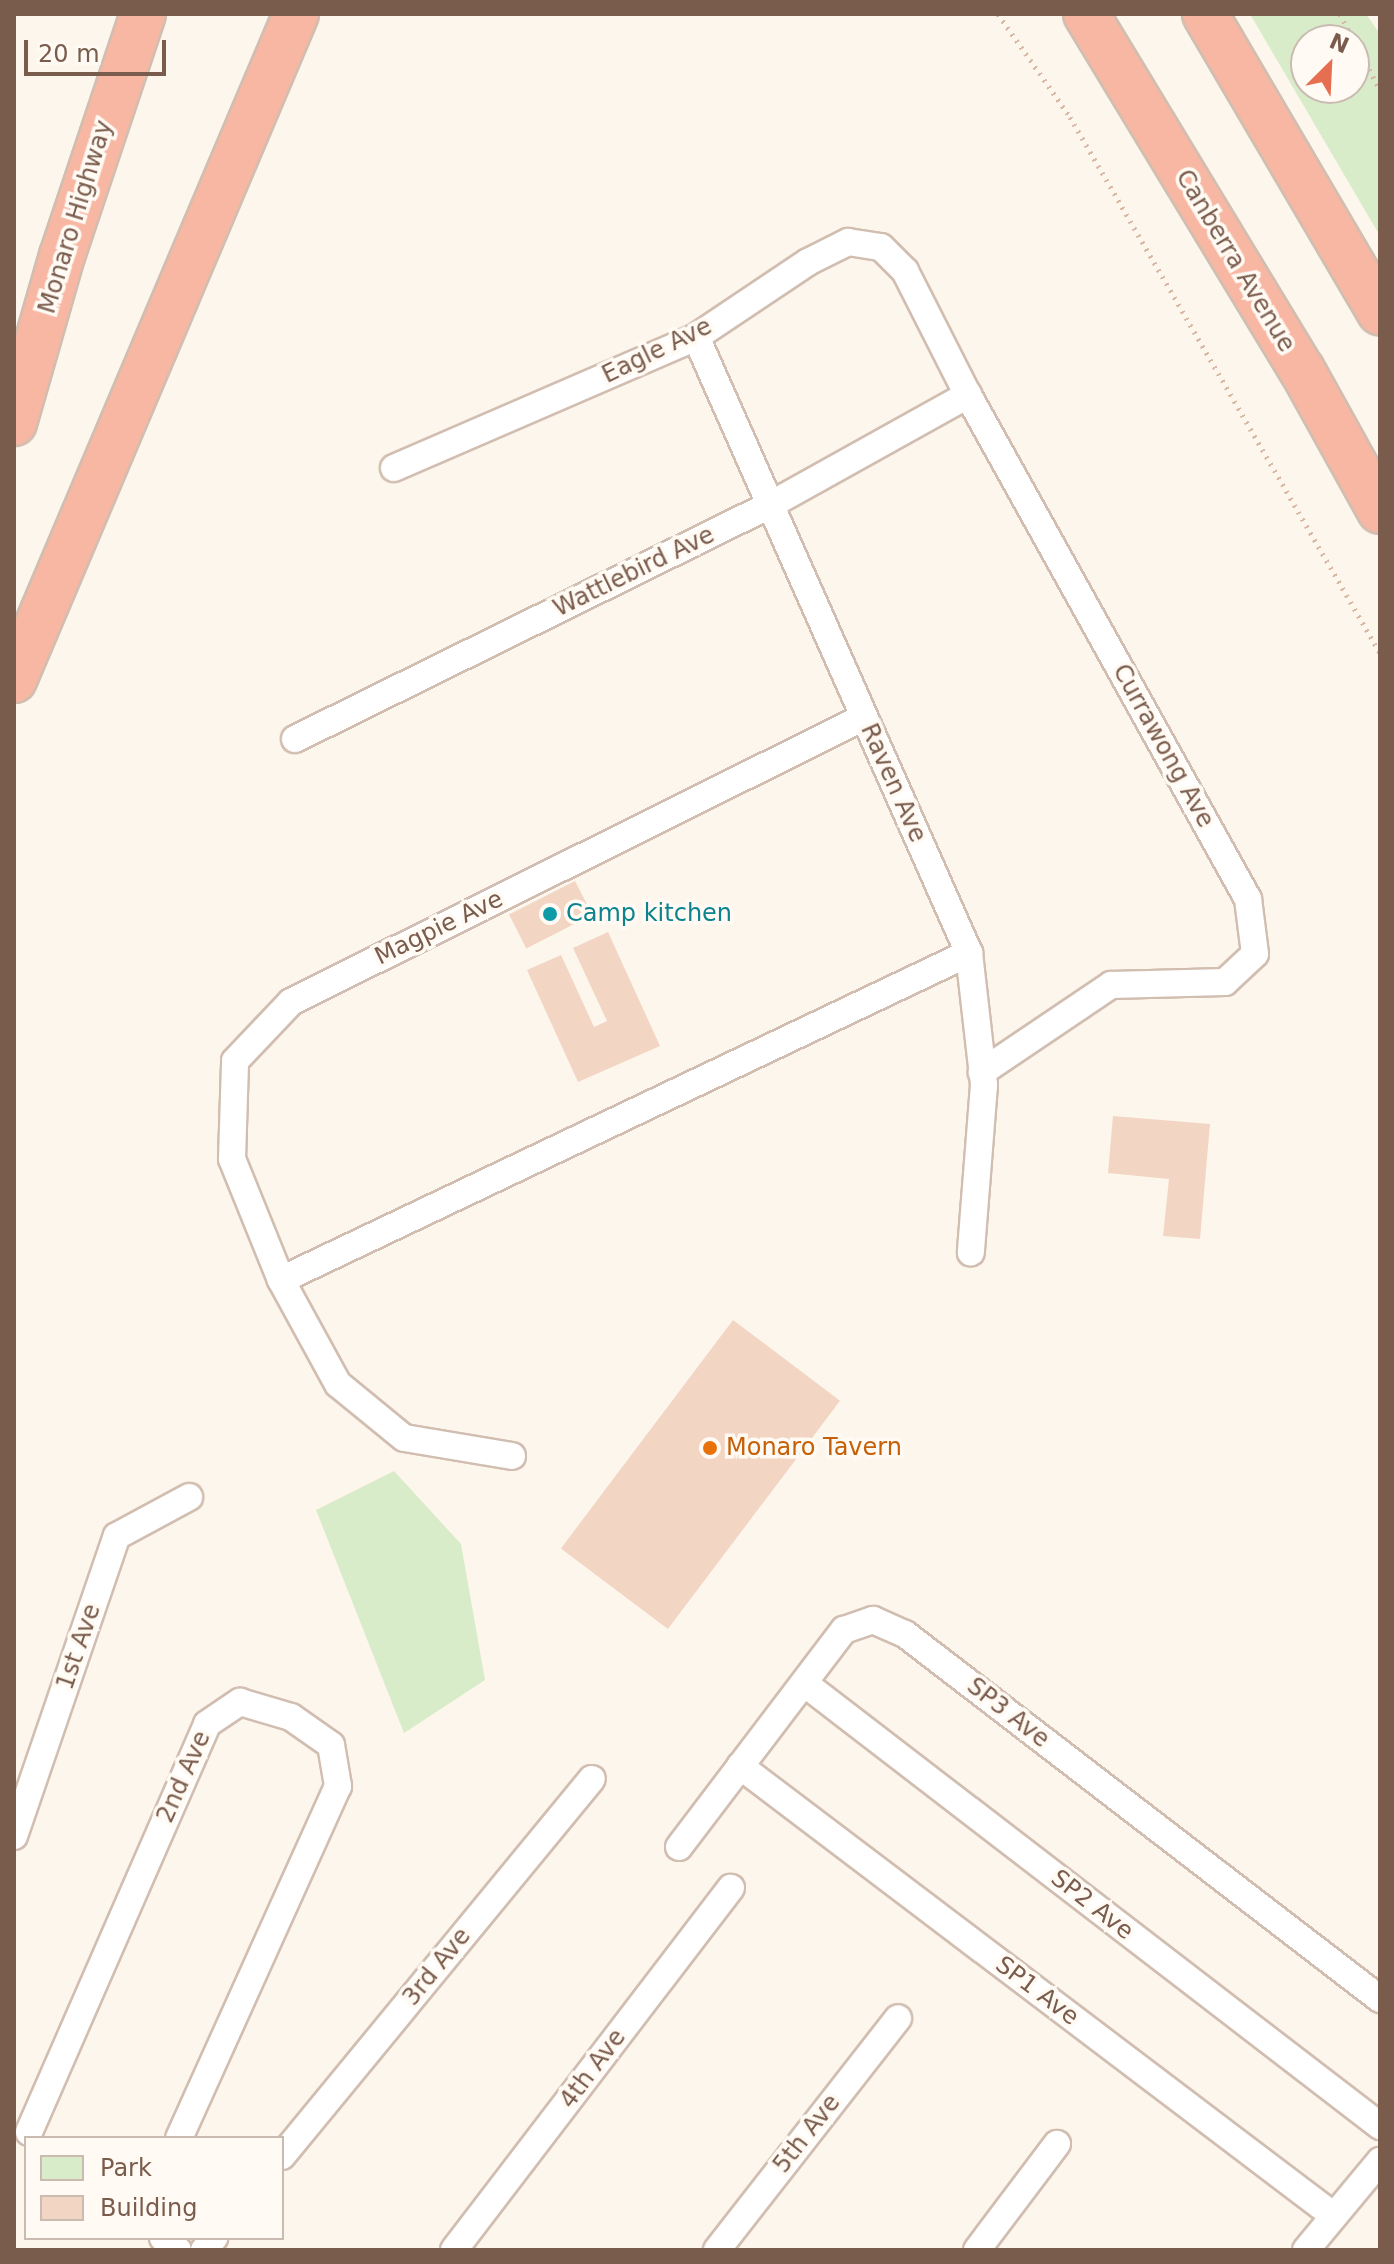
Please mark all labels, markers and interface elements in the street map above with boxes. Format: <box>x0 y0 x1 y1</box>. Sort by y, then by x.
scale bar <box>28 24 170 74</box>
north arrow <box>1290 24 1370 104</box>
text: N <box>1326 28 1353 59</box>
text: 20 m <box>38 40 100 68</box>
street label: Monaro Highway <box>33 117 119 317</box>
street label: Canberra Avenue <box>1169 165 1301 357</box>
street label: Eagle Ave <box>598 312 716 390</box>
street label: Wattlebird Ave <box>549 521 719 623</box>
street label: Currawong Ave <box>1106 659 1220 833</box>
street label: Raven Ave <box>854 719 932 847</box>
street label: Magpie Ave <box>370 885 508 971</box>
place label: Camp kitchen <box>566 900 732 928</box>
marker: Camp kitchen <box>541 905 559 923</box>
place label: Monaro Tavern <box>726 1434 902 1462</box>
marker: Monaro Tavern <box>701 1439 719 1457</box>
street label: 1st Ave <box>51 1600 107 1694</box>
street label: SP3 Ave <box>961 1672 1055 1754</box>
street label: 2nd Ave <box>151 1727 217 1827</box>
street label: SP2 Ave <box>1045 1864 1139 1946</box>
street label: 3rd Ave <box>397 1922 477 2012</box>
street label: SP1 Ave <box>990 1950 1084 2032</box>
street label: 4th Ave <box>554 2024 632 2114</box>
street label: 5th Ave <box>767 2089 847 2179</box>
legend <box>24 2136 284 2240</box>
text: Park <box>100 2154 152 2182</box>
text: Building <box>100 2194 197 2222</box>

